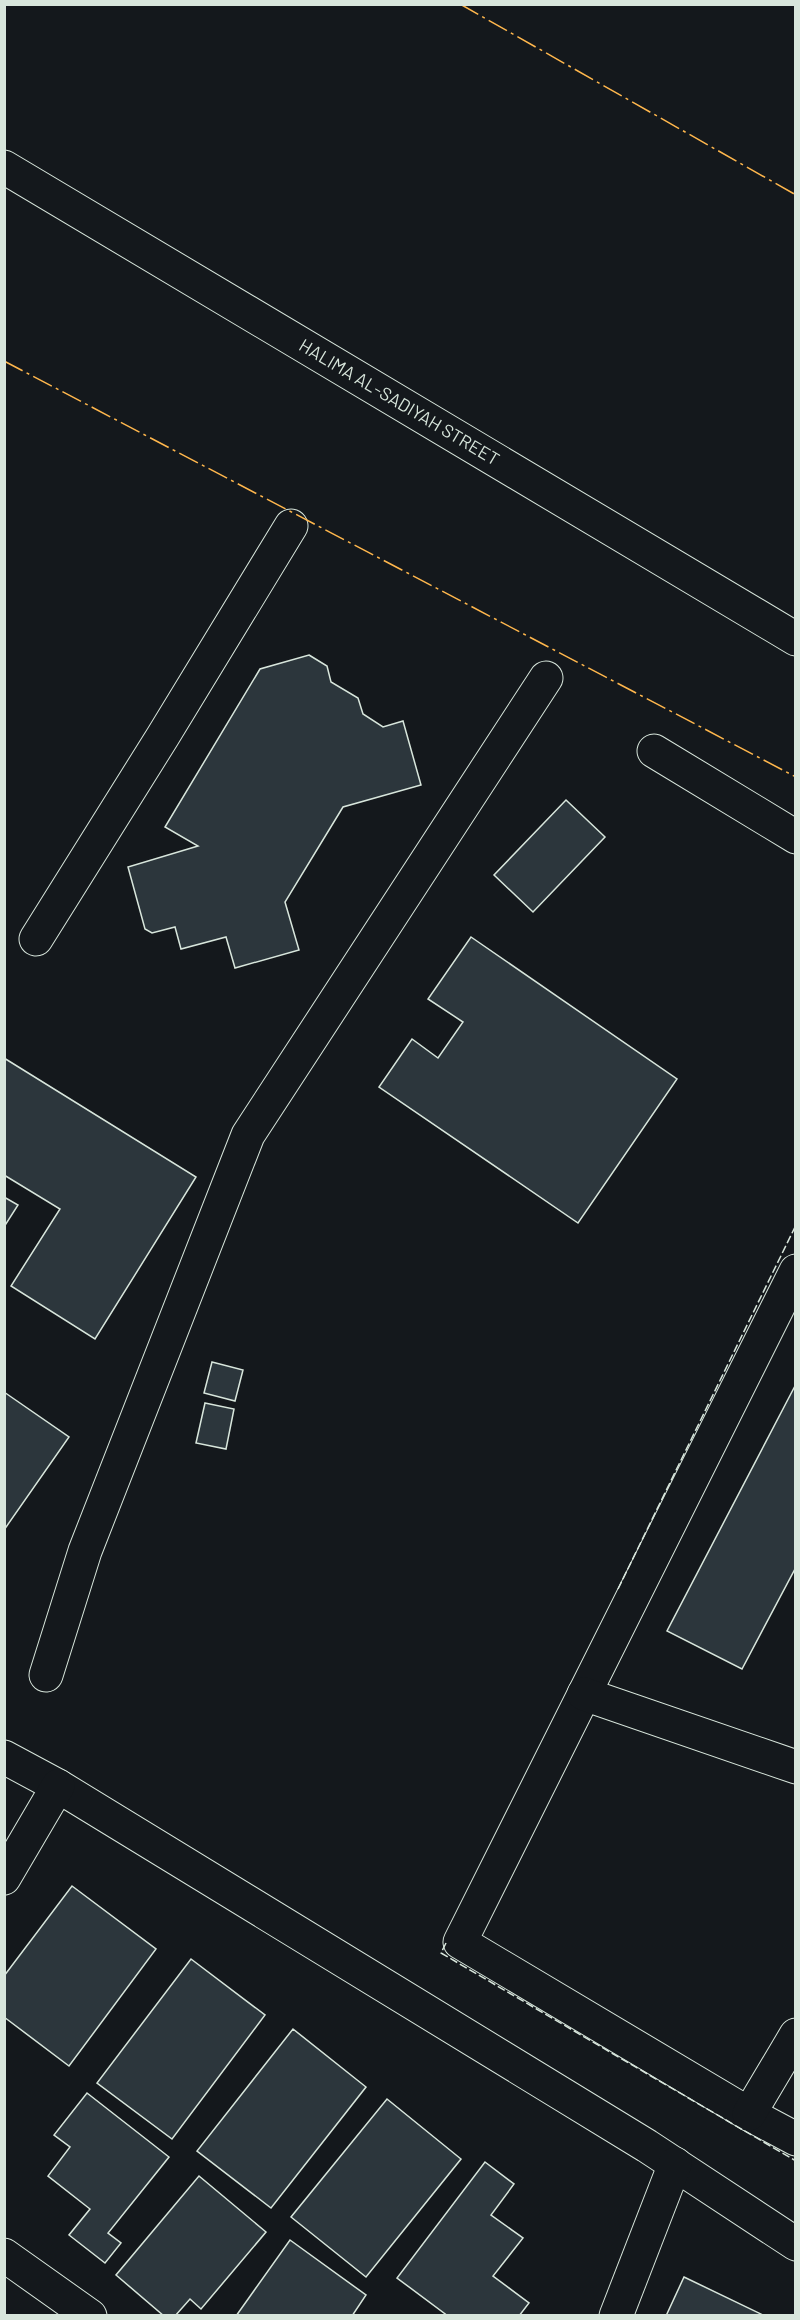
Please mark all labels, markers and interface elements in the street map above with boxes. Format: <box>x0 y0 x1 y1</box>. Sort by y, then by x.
street label: HALIMA AL-SADIYAH STREET <box>296 334 504 470</box>

